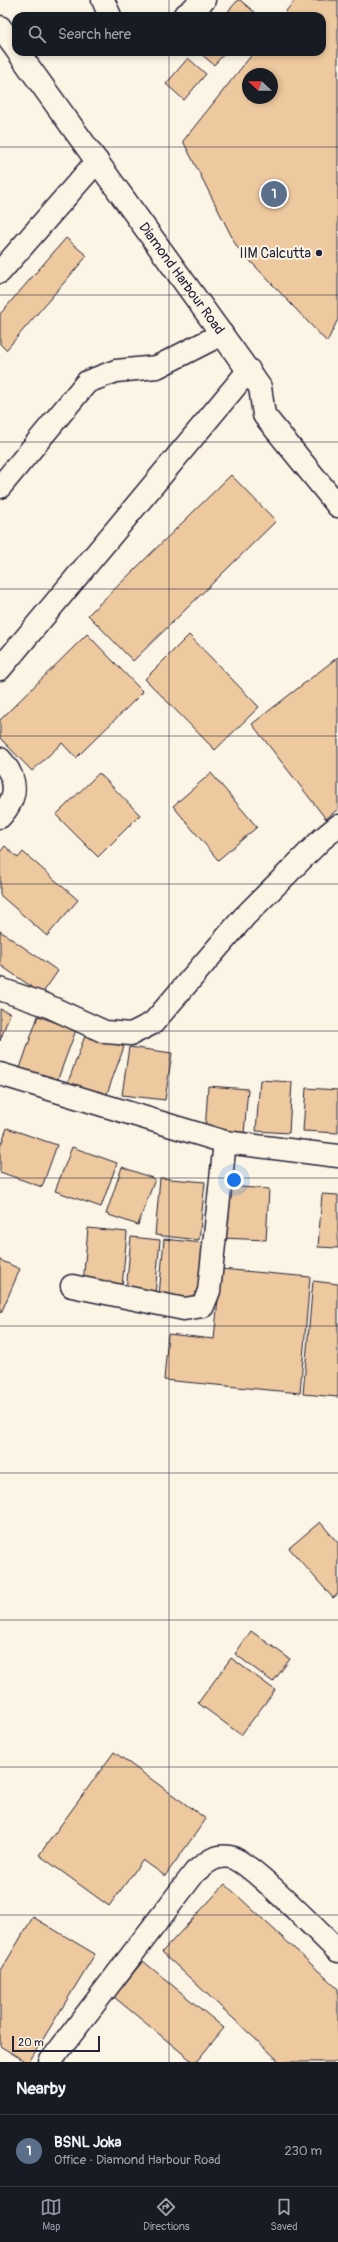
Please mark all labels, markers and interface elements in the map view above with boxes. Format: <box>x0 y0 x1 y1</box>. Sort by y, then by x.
search box <box>12 12 326 56</box>
icon: search <box>26 23 48 45</box>
text: Search here <box>58 25 131 44</box>
north arrow <box>242 68 278 104</box>
pin: 1 <box>261 179 287 209</box>
street label: Diamond Harbour Road <box>135 219 228 338</box>
place label: IIM Calcutta <box>240 245 311 262</box>
marker: IIM Calcutta <box>314 248 324 258</box>
your location <box>224 1170 244 1190</box>
scale bar <box>12 2034 100 2053</box>
text: 20 m <box>18 2036 44 2049</box>
text: Nearby <box>16 2078 65 2099</box>
text: BSNL Joka <box>54 2133 122 2152</box>
text: 1 <box>26 2143 32 2159</box>
text: 230 m <box>285 2143 322 2159</box>
text: Office · Diamond Harbour Road <box>54 2152 221 2168</box>
tab: Map <box>40 2196 62 2233</box>
tab: Directions <box>143 2196 190 2233</box>
tab: Saved <box>270 2196 298 2233</box>

